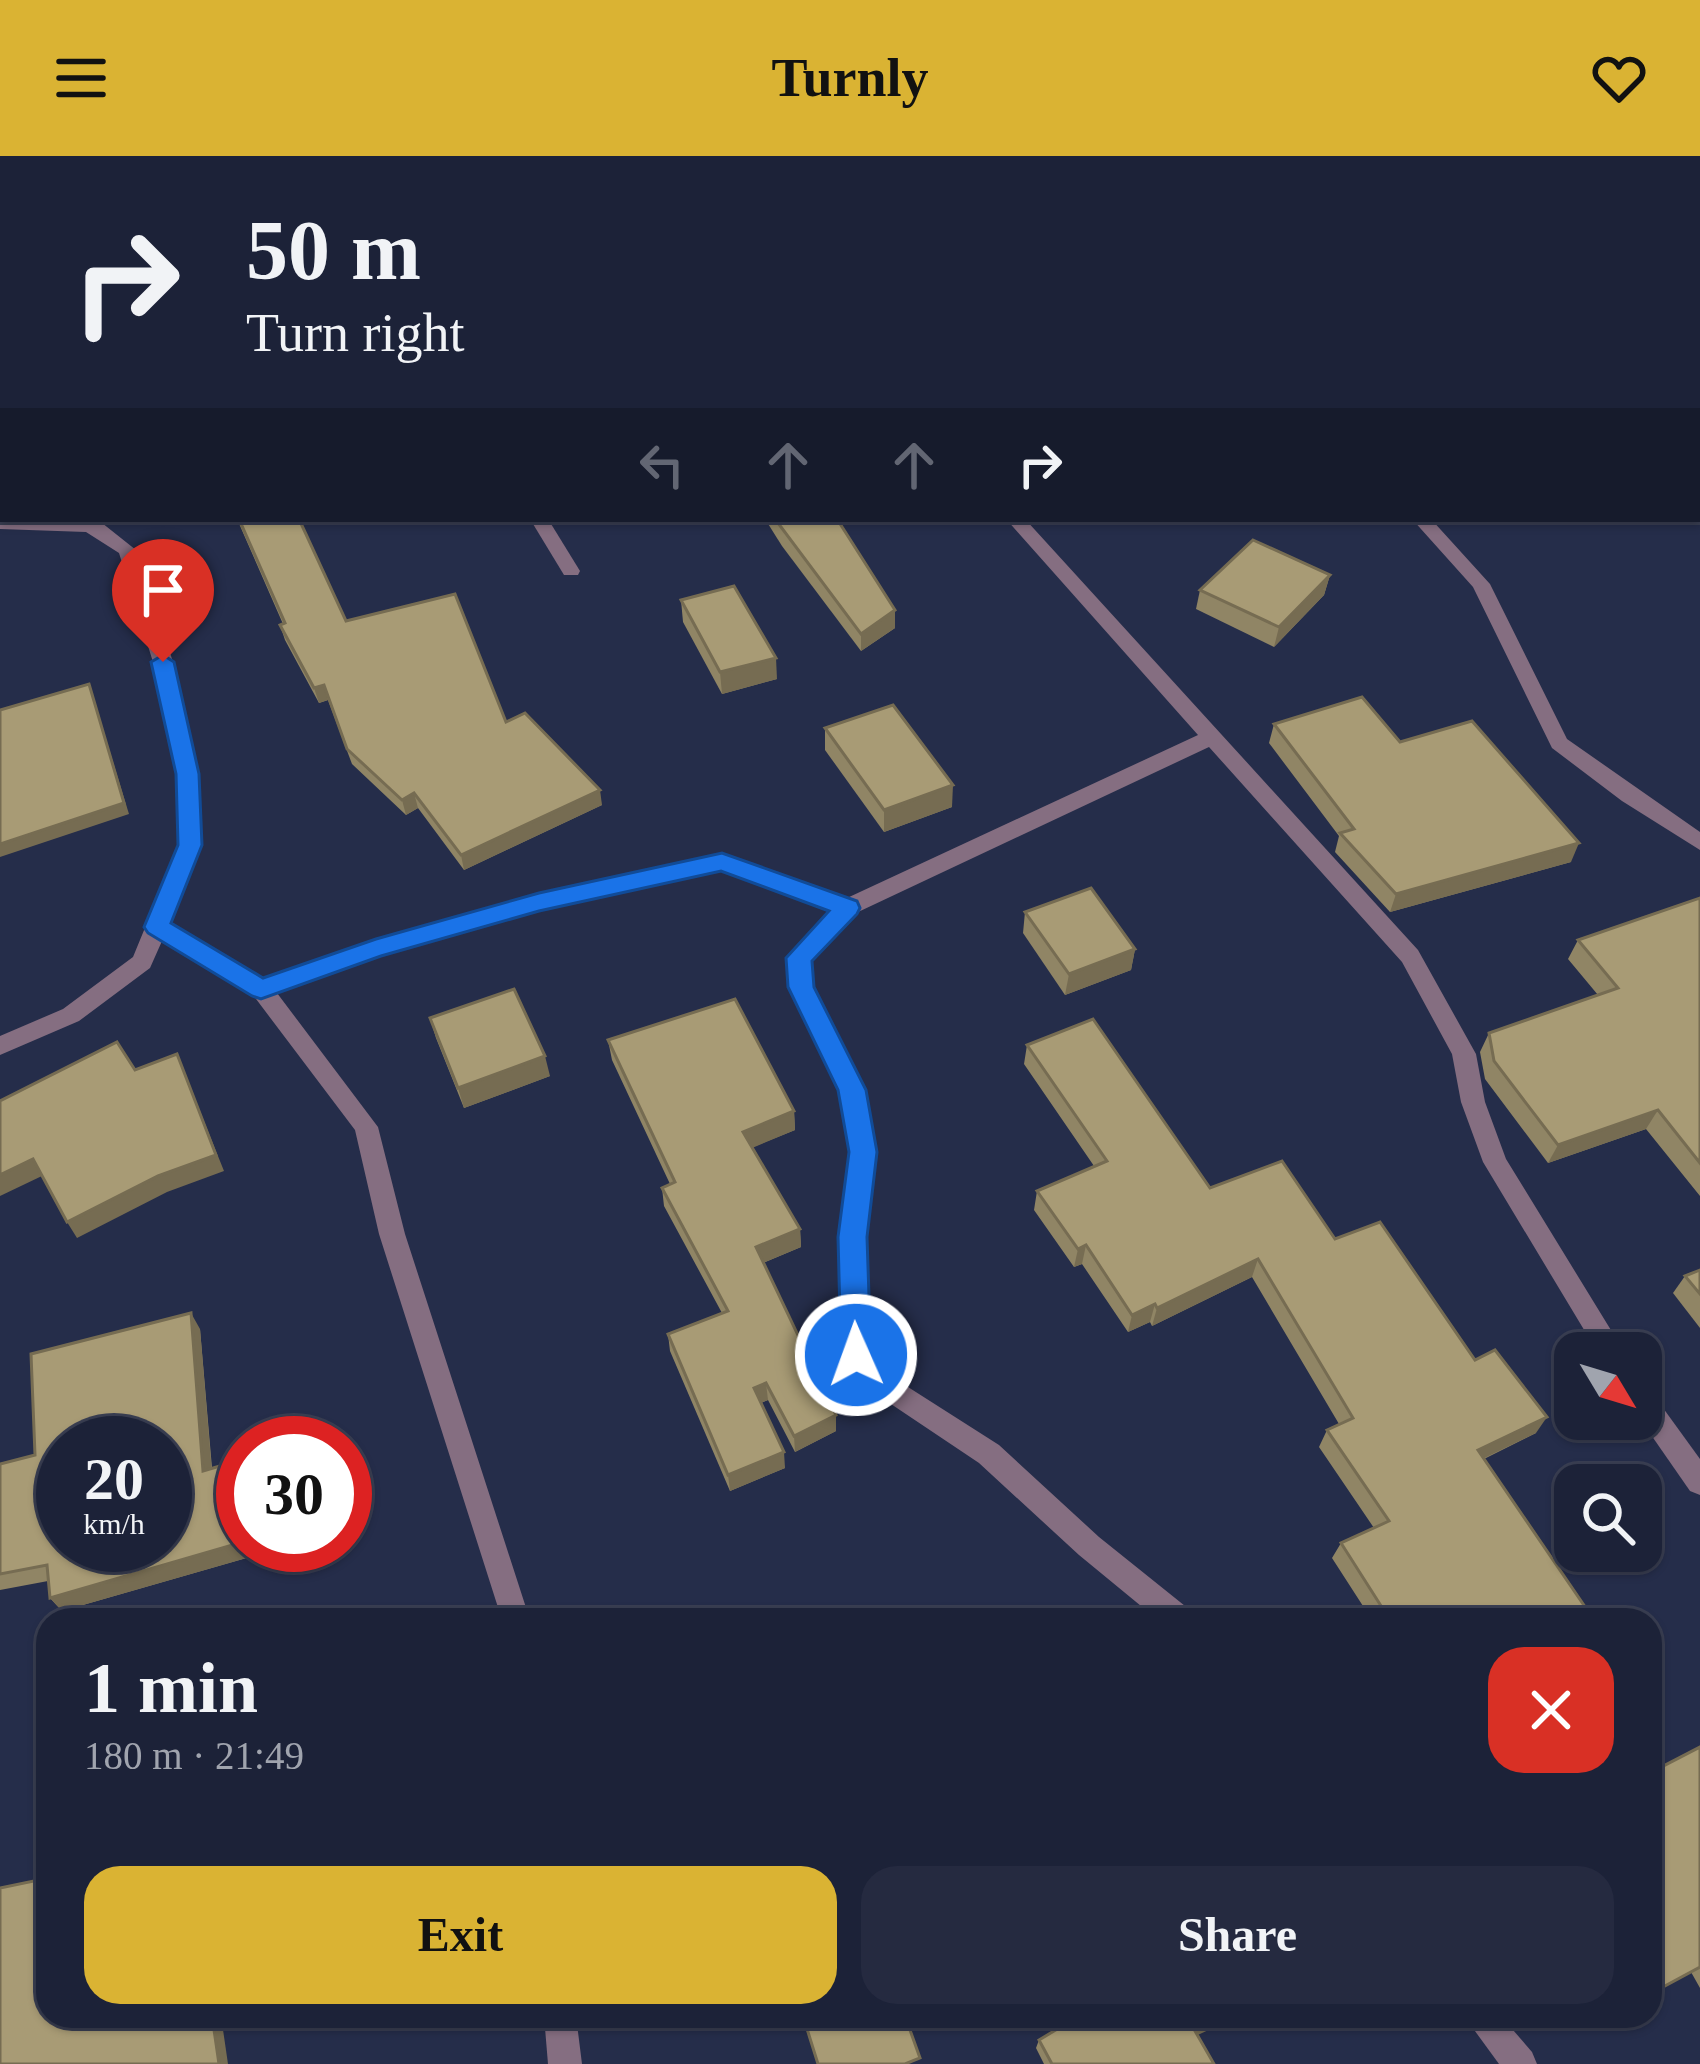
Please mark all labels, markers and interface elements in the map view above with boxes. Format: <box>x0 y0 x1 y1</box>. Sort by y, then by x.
icon: menu <box>48 45 114 111</box>
icon: heart <box>1586 45 1652 111</box>
text: Turnly <box>771 48 929 108</box>
icon: right <box>48 204 204 360</box>
text: 50 m <box>246 204 421 297</box>
text: Turn right <box>246 303 465 363</box>
icon: left <box>629 432 695 498</box>
icon: ahead <box>755 432 821 498</box>
icon: ahead <box>881 432 947 498</box>
icon: right <box>1007 432 1073 498</box>
pin <box>112 539 214 662</box>
icon: arrive <box>130 557 196 623</box>
position arrow <box>793 1292 919 1418</box>
north arrow <box>1554 1332 1662 1440</box>
map controls <box>1554 1332 1662 1572</box>
speed limit sign: 30 <box>216 1416 372 1572</box>
text: 20 <box>84 1446 144 1512</box>
button: search <box>1554 1464 1662 1572</box>
text: km/h <box>83 1507 145 1540</box>
button: close <box>1488 1647 1614 1773</box>
text: 1 min <box>84 1648 258 1728</box>
text: 180 m · 21:49 <box>84 1734 304 1777</box>
button: Exit <box>84 1866 837 2004</box>
button: Share <box>861 1866 1614 2004</box>

